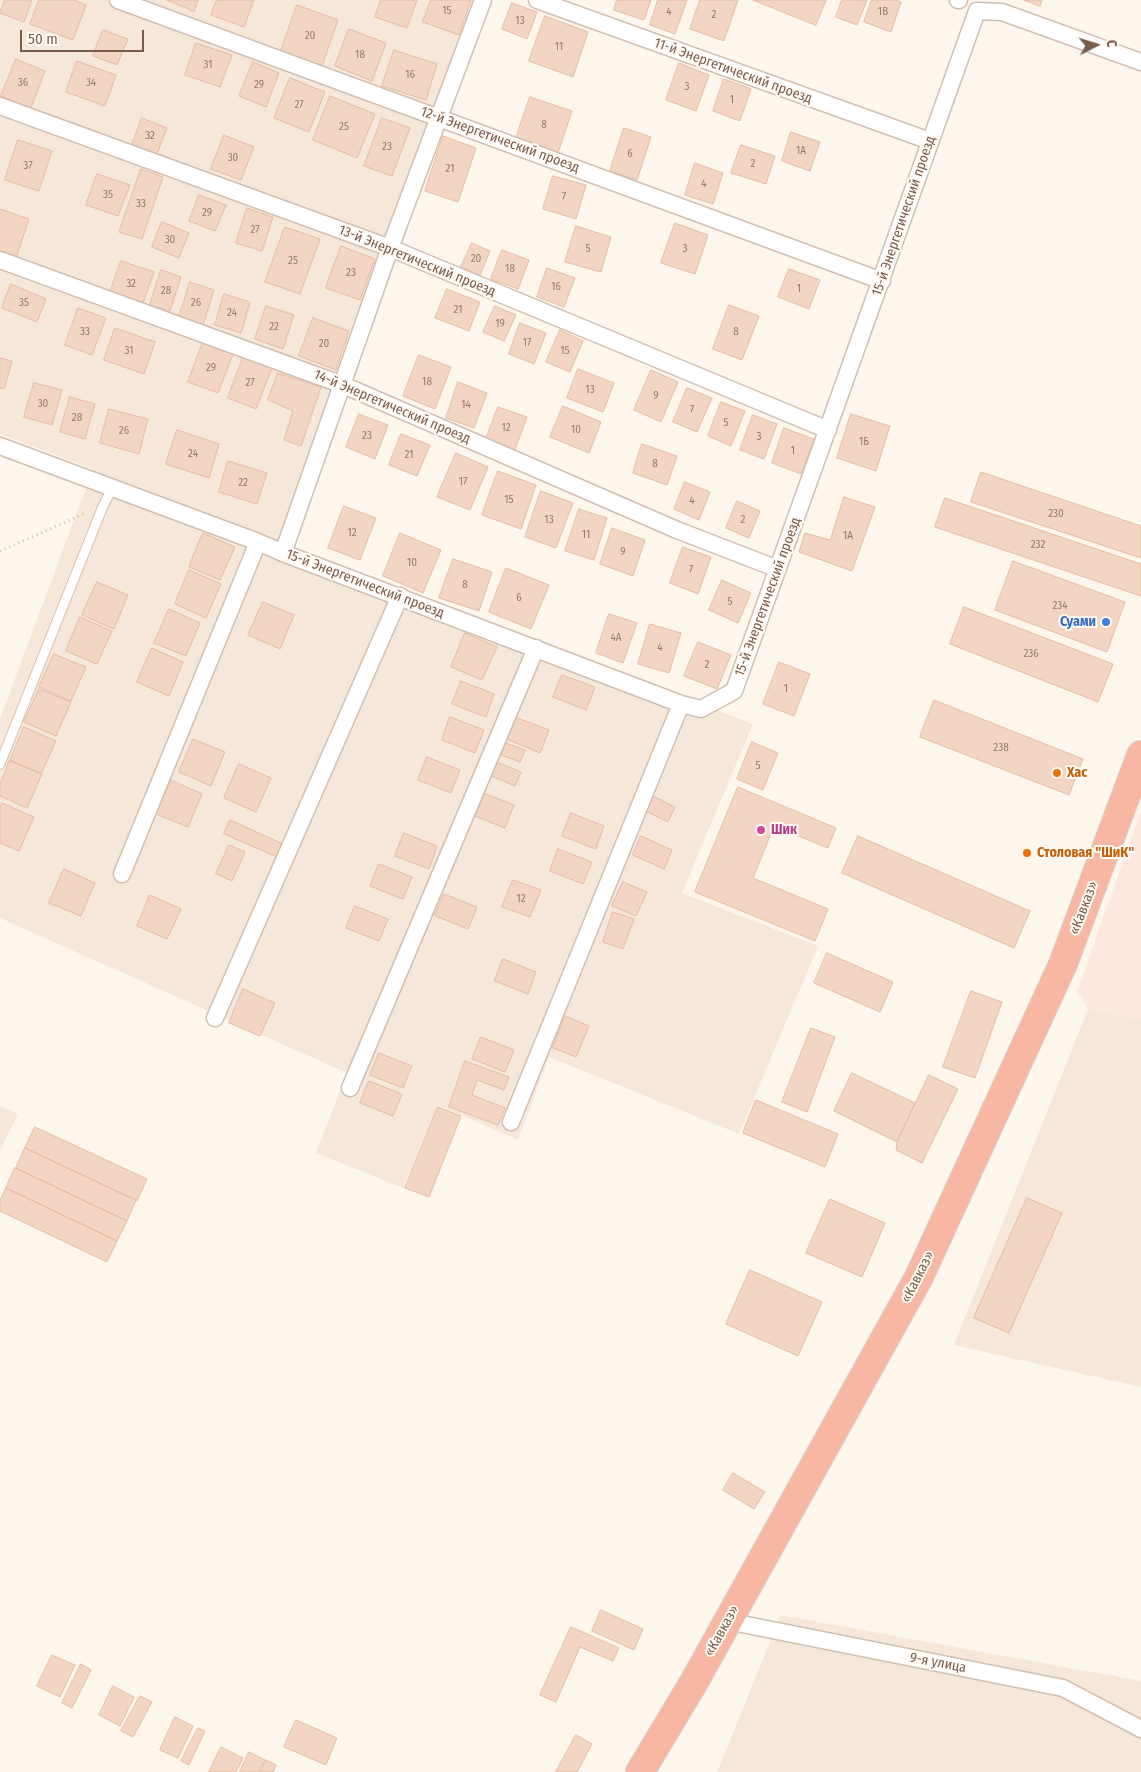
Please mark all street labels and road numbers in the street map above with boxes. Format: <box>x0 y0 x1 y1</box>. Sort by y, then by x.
street label: 11-й Энергетический проезд <box>652 35 814 107</box>
street label: 12-й Энергетический проезд <box>418 103 582 177</box>
street label: 15-й Энергетический проезд <box>869 134 939 298</box>
street label: 13-й Энергетический проезд <box>336 222 498 300</box>
street label: 14-й Энергетический проезд <box>311 366 473 448</box>
street label: 15-й Энергетический проезд <box>731 515 805 679</box>
street label: 15-й Энергетический проезд <box>284 546 446 622</box>
street label: «Кавказ» <box>1066 879 1102 937</box>
street label: «Кавказ» <box>898 1248 938 1306</box>
street label: «Кавказ» <box>701 1603 743 1659</box>
street label: 9-я улица <box>908 1649 968 1677</box>

